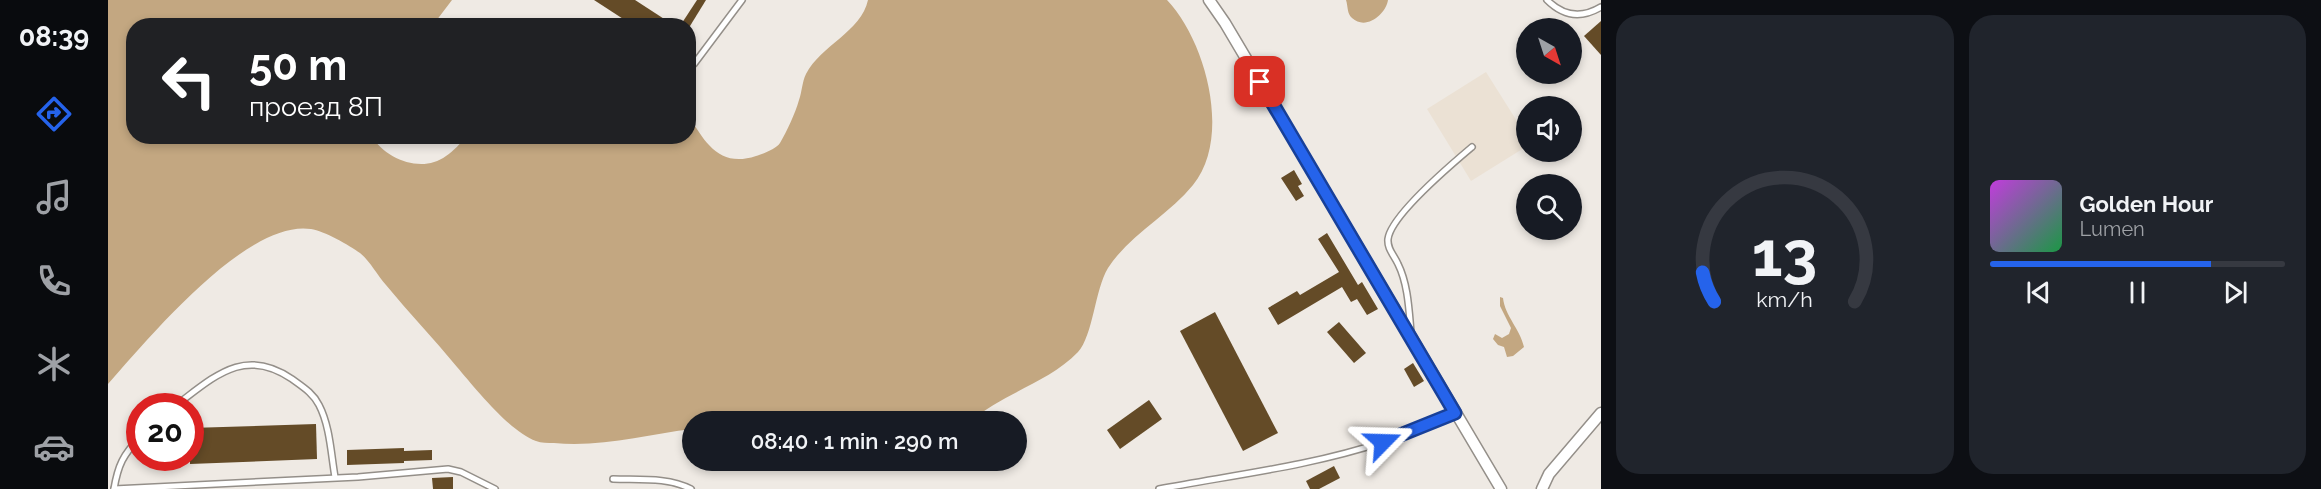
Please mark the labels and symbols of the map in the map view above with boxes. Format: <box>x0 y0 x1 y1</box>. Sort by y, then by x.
north arrow <box>1516 18 1582 84</box>
pin <box>1234 56 1285 107</box>
speed limit sign: 20 <box>126 393 204 471</box>
position arrow <box>1351 410 1415 474</box>

